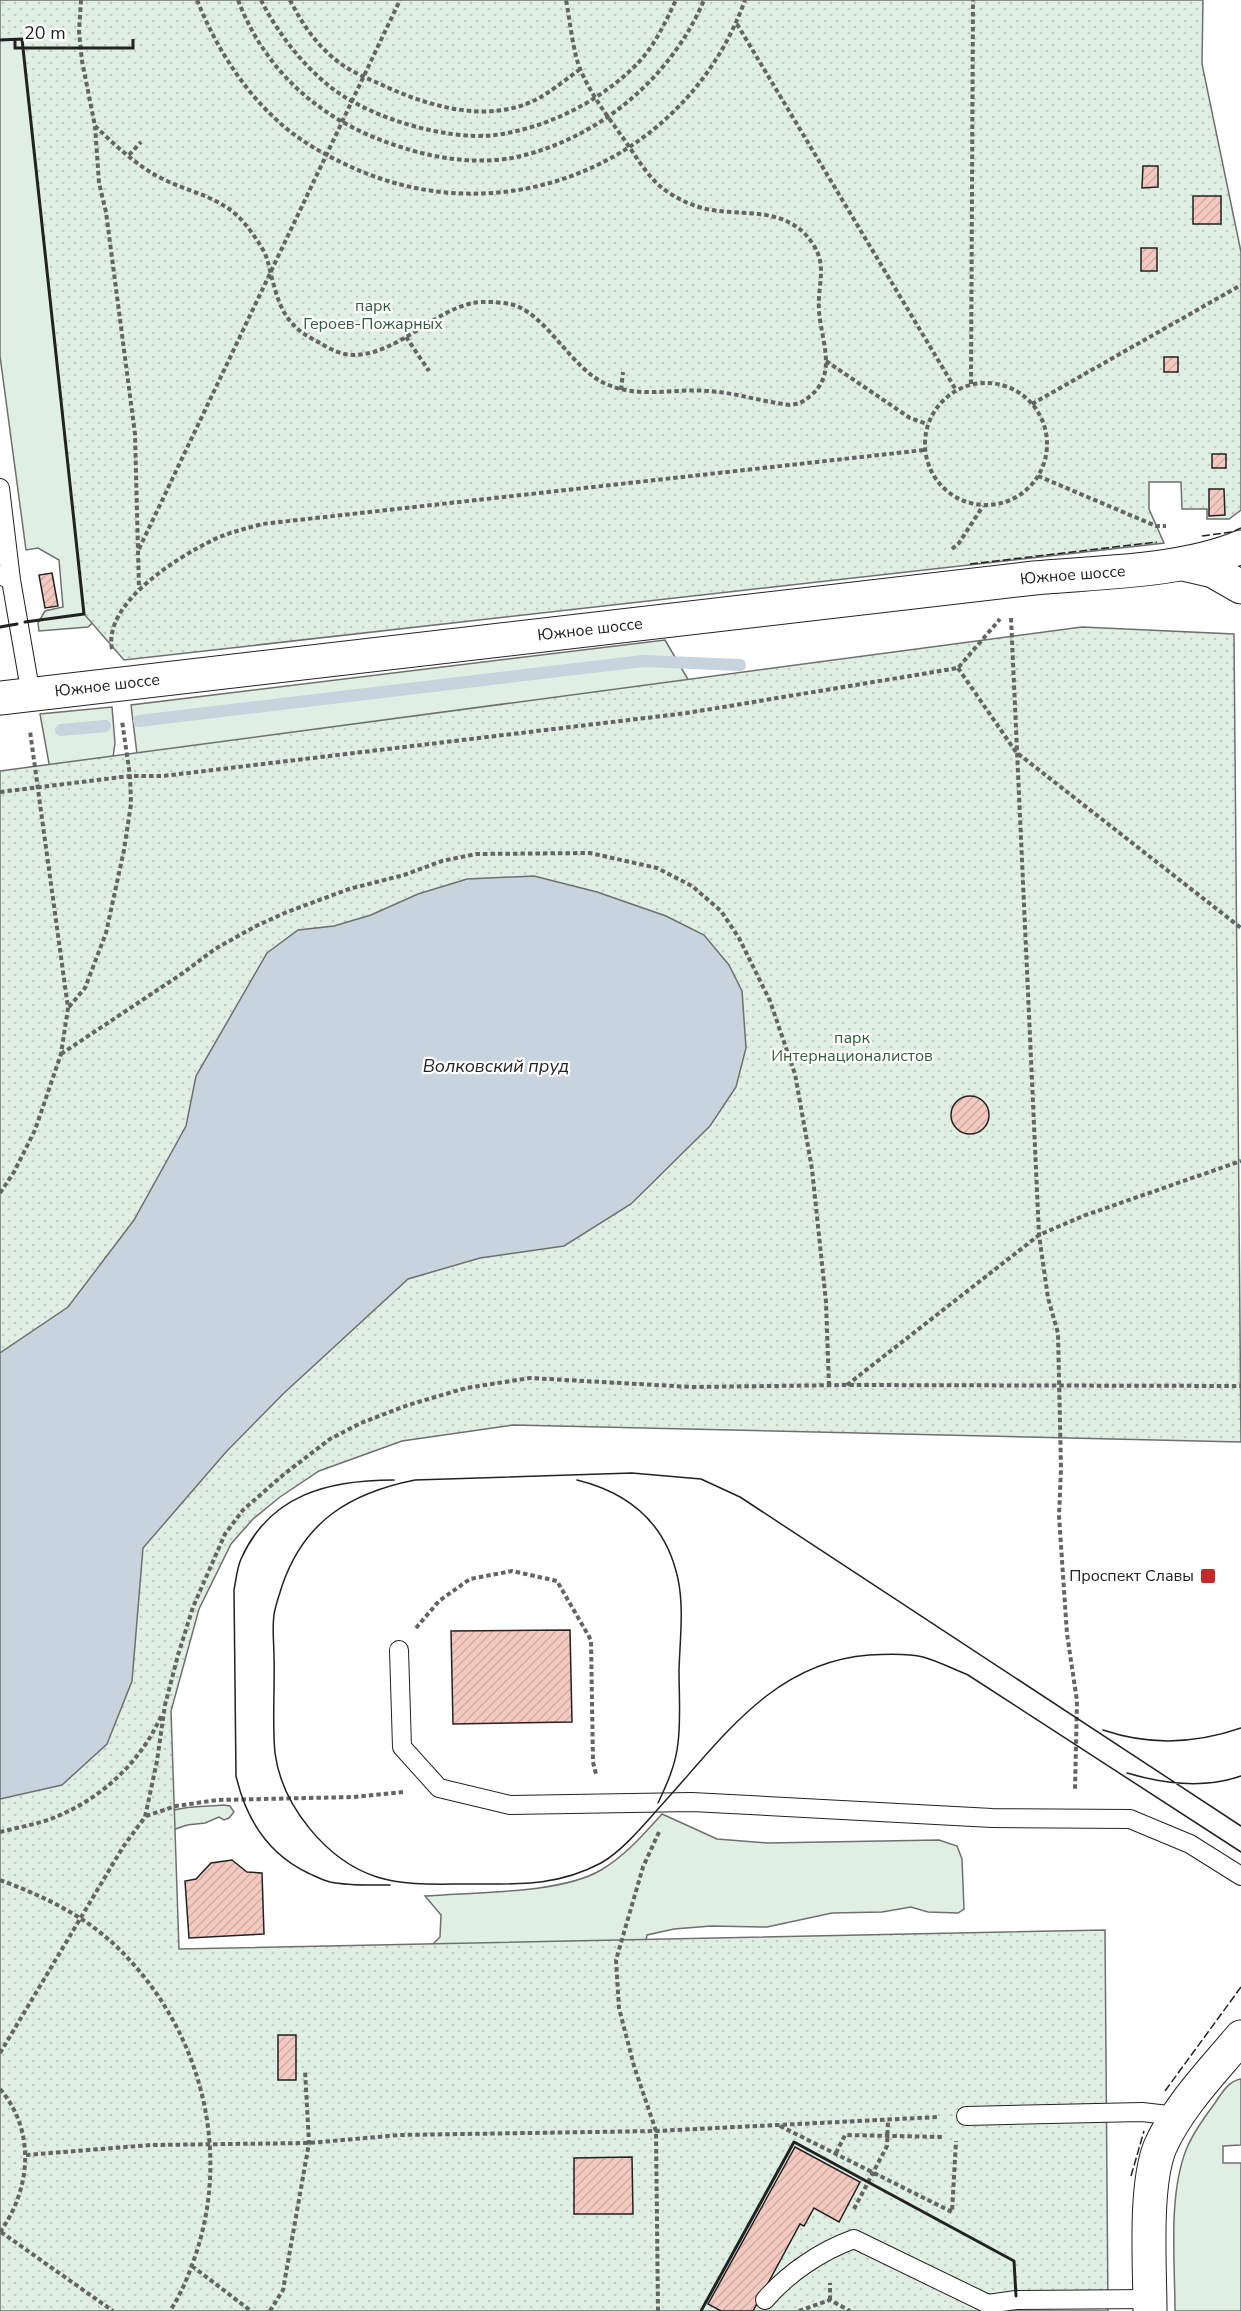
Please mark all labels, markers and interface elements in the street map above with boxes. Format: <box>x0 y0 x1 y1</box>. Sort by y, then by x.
scale bar <box>15 12 134 50</box>
text: 20 m <box>24 21 66 45</box>
park label: парк Героев-Пожарных <box>303 295 443 335</box>
street label: Южное шоссе <box>1019 560 1127 591</box>
street label: Южное шоссе <box>536 613 644 647</box>
street label: Южное шоссе <box>53 669 161 703</box>
park label: парк Интернационалистов <box>771 1027 933 1067</box>
water label: Волковский пруд <box>423 1054 569 1078</box>
place label: Проспект Славы <box>1069 1565 1194 1587</box>
marker: Проспект Славы <box>1199 1567 1217 1585</box>

